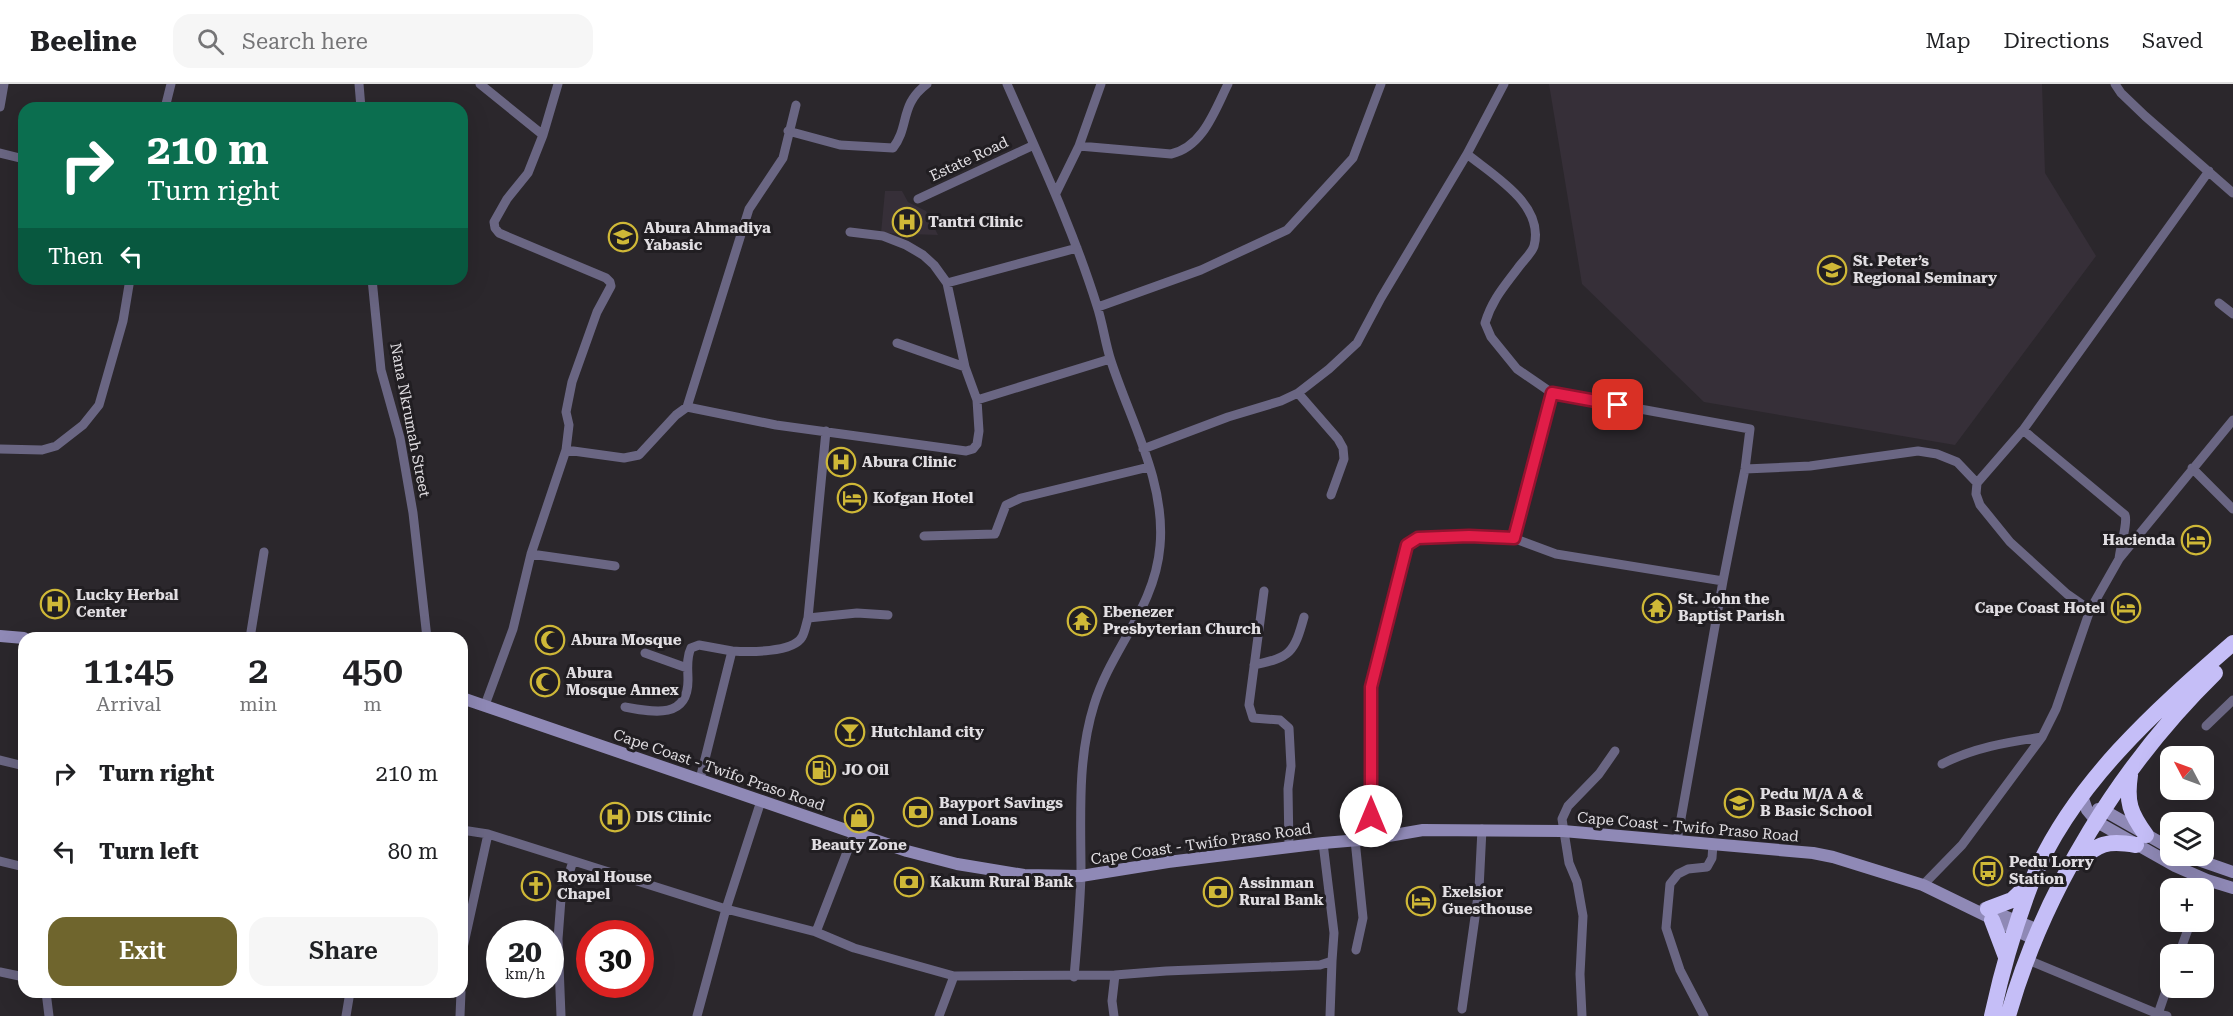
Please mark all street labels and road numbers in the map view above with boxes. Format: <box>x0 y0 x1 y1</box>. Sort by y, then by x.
street label: Estate Road <box>927 133 1012 185</box>
street label: Nana Nkrumah Street <box>386 341 434 499</box>
street label: Cape Coast - Twifo Praso Road <box>611 725 827 815</box>
street label: Cape Coast - Twifo Praso Road <box>1576 808 1800 846</box>
street label: Cape Coast - Twifo Praso Road <box>1090 820 1313 868</box>

